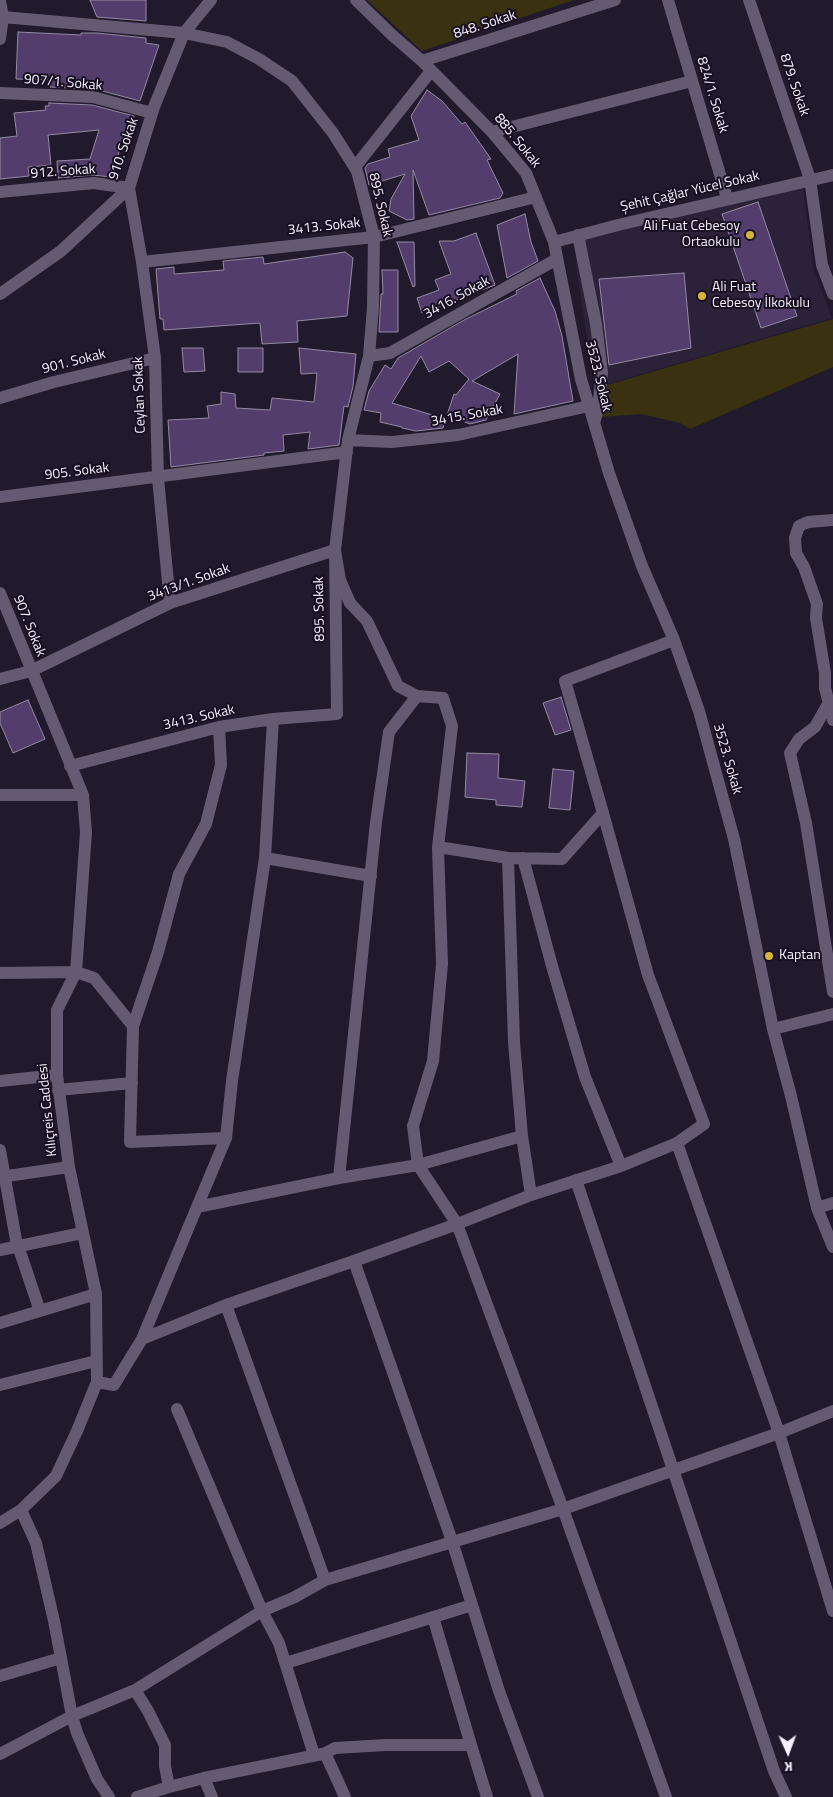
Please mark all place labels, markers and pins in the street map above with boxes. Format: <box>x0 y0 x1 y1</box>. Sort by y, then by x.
place label: Ali Fuat Cebesoy Ortaokulu <box>643 219 740 252</box>
marker: Ali Fuat Cebesoy Ortaokulu <box>744 229 756 241</box>
place label: Ali Fuat Cebesoy İlkokulu <box>712 280 810 312</box>
marker: Ali Fuat Cebesoy İlkokulu <box>696 290 708 302</box>
place label: Kaptan <box>779 948 821 964</box>
marker: Kaptan <box>763 950 775 962</box>

